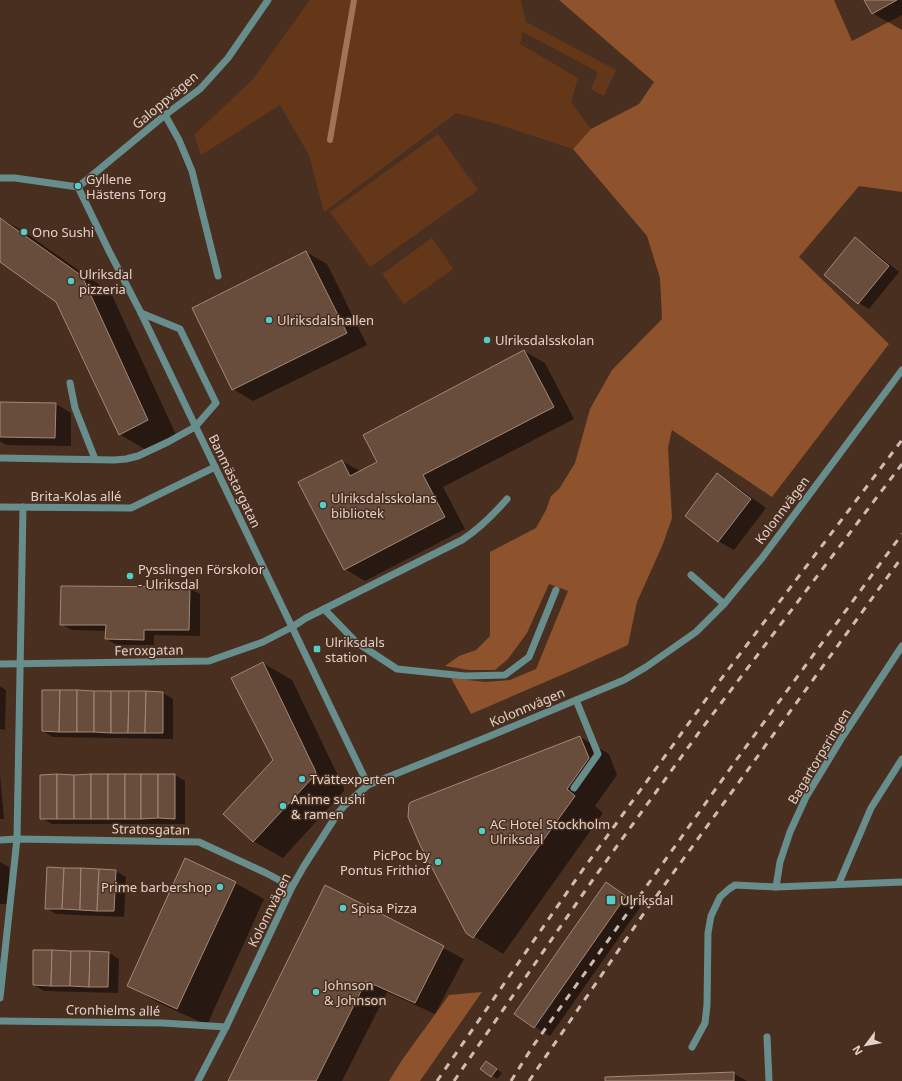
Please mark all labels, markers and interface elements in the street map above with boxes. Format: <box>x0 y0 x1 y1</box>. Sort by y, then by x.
street label: Galoppvägen <box>128 67 202 133</box>
place label: Gyllene Hästens Torg <box>86 170 166 203</box>
marker: Gyllene Hästens Torg <box>73 181 83 191</box>
place label: Ono Sushi <box>32 223 94 241</box>
marker: Ono Sushi <box>19 227 29 237</box>
place label: Ulriksdal pizzeria <box>79 265 132 298</box>
marker: Ulriksdal pizzeria <box>66 276 76 286</box>
place label: Ulriksdalshallen <box>277 311 374 329</box>
marker: Ulriksdalshallen <box>264 315 274 325</box>
place label: Ulriksdalsskolan <box>495 331 594 349</box>
marker: Ulriksdalsskolan <box>482 335 492 345</box>
street label: Banmästargatan <box>205 431 265 531</box>
street label: Kolonnvägen <box>751 472 813 548</box>
street label: Brita-Kolas allé <box>31 487 121 505</box>
place label: Ulriksdalsskolans bibliotek <box>331 489 437 522</box>
marker: Ulriksdalsskolans bibliotek <box>318 500 328 510</box>
place label: Pysslingen Förskolor - Ulriksdal <box>138 560 265 593</box>
marker: Pysslingen Förskolor - Ulriksdal <box>125 571 135 581</box>
place label: Ulriksdals station <box>325 633 385 666</box>
street label: Feroxgatan <box>114 640 184 660</box>
marker: Ulriksdals station <box>312 644 322 654</box>
street label: Kolonnvägen <box>486 683 568 731</box>
street label: Bagartorpsringen <box>783 705 855 807</box>
place label: Tvättexperten <box>310 770 395 788</box>
marker: Tvättexperten <box>297 774 307 784</box>
place label: Anime sushi & ramen <box>291 790 365 823</box>
marker: Anime sushi & ramen <box>278 801 288 811</box>
place label: AC Hotel Stockholm Ulriksdal <box>490 815 610 848</box>
street label: Stratosgatan <box>112 819 190 839</box>
marker: AC Hotel Stockholm Ulriksdal <box>477 826 487 836</box>
place label: PicPoc by Pontus Frithiof <box>340 846 432 879</box>
marker: PicPoc by Pontus Frithiof <box>433 857 443 867</box>
street label: Kolonnvägen <box>243 870 295 950</box>
place label: Prime barbershop <box>101 878 212 896</box>
marker: Prime barbershop <box>215 882 225 892</box>
place label: Ulriksdal <box>620 891 673 909</box>
marker: Ulriksdal <box>605 894 617 906</box>
place label: Spisa Pizza <box>351 899 417 917</box>
marker: Spisa Pizza <box>338 903 348 913</box>
place label: Johnson & Johnson <box>322 976 387 1009</box>
marker: Johnson & Johnson <box>311 987 321 997</box>
street label: Cronhielms allé <box>66 1000 160 1020</box>
north arrow <box>846 1025 886 1065</box>
text: N <box>848 1043 866 1058</box>

